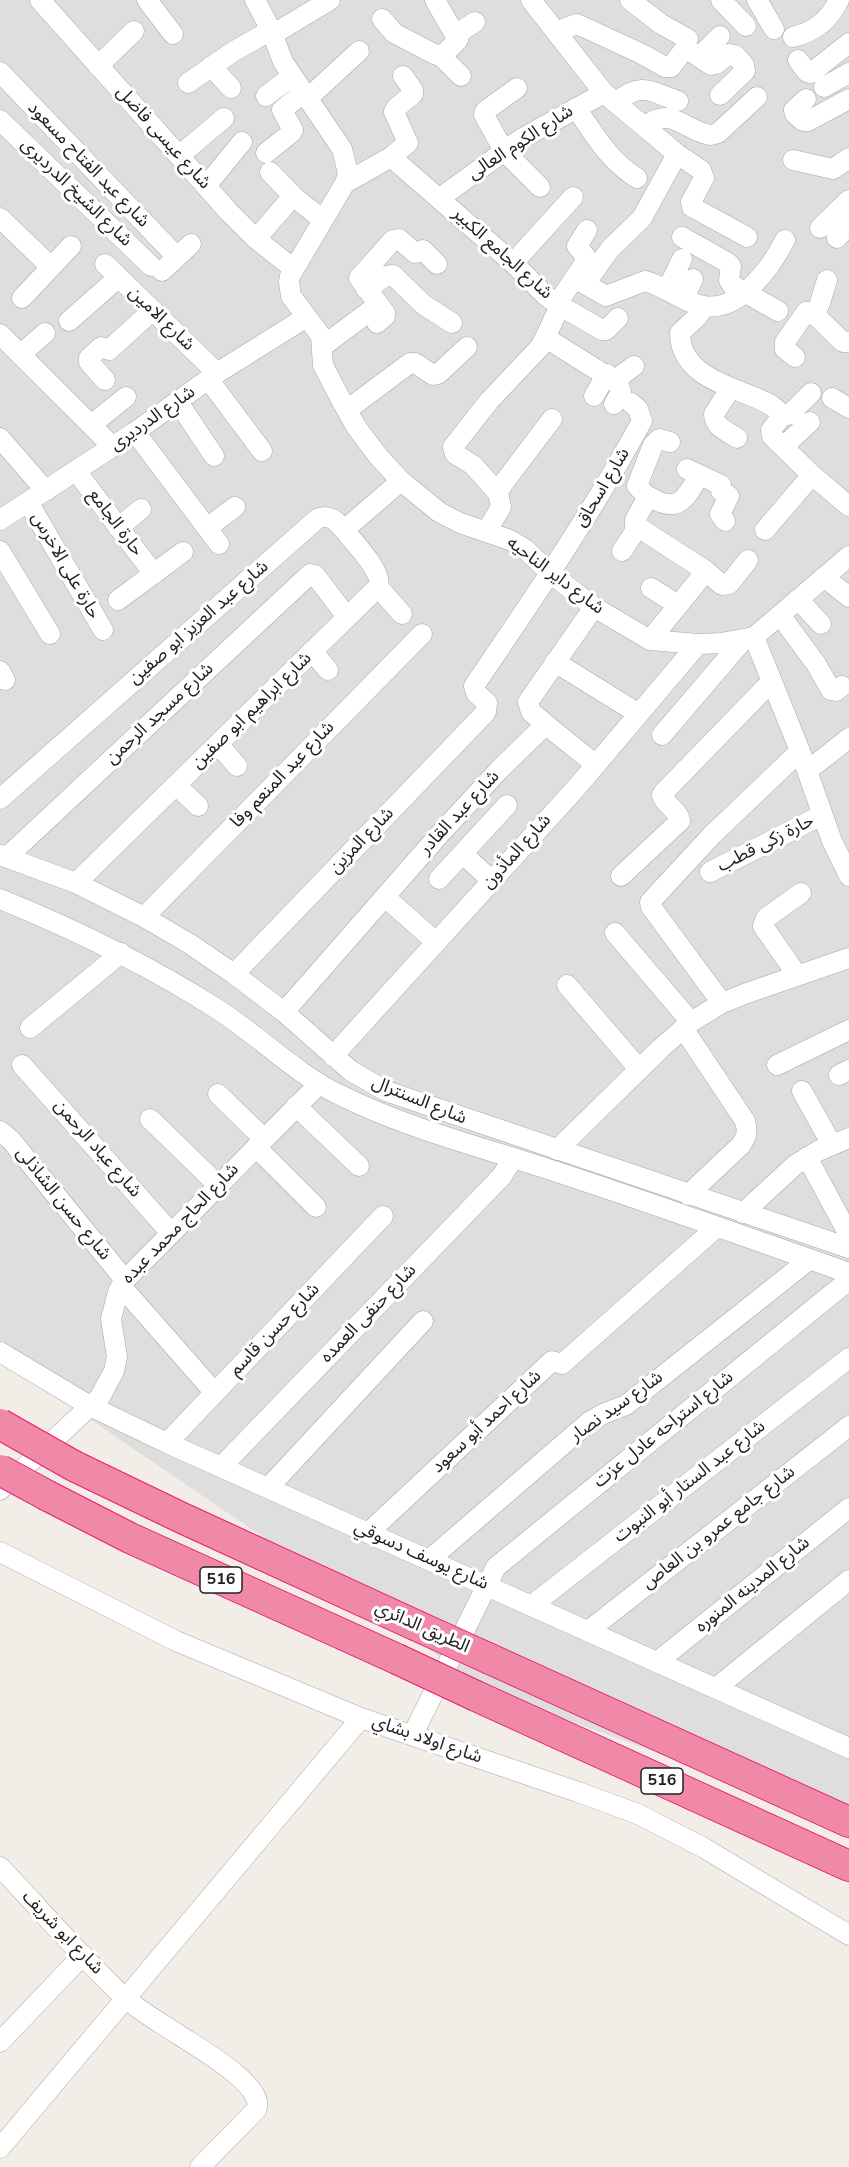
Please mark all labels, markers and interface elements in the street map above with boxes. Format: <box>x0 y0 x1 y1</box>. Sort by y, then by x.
street label: شارع عيسى فاضل <box>111 82 215 194</box>
street label: شارع عبد الفتاح مسعود <box>22 98 154 232</box>
street label: شارع الكوم العالى <box>464 101 578 185</box>
street label: شارع الشيخ الدرديرى <box>16 134 136 252</box>
street label: شارع الجامع الكبير <box>448 203 556 305</box>
street label: شارع الامين <box>123 282 199 356</box>
street label: شارع الدرديرى <box>106 382 200 456</box>
street label: شارع اسحاق <box>571 444 635 532</box>
street label: حارة الجامع <box>83 485 147 561</box>
street label: حارة على الاخرس <box>26 509 104 623</box>
street label: شارع داير الناحيه <box>502 532 608 620</box>
street label: شارع عبد العزيز ابو صفين <box>125 556 273 690</box>
street label: شارع ابراهيم ابو صفين <box>187 648 317 774</box>
street label: شارع مسجد الرحمن <box>102 658 218 770</box>
street label: شارع عبد المنعم وفا <box>227 717 339 833</box>
street label: شارع عبد القادر <box>415 766 505 860</box>
street label: شارع المزين <box>325 803 399 879</box>
street label: شارع المأذون <box>478 810 556 894</box>
street label: حارة زكى قطب <box>714 810 818 878</box>
street label: شارع السنترال <box>368 1072 470 1130</box>
street label: شارع عباد الرحمن <box>49 1096 145 1202</box>
street label: شارع حسن الشاذلى <box>11 1143 115 1265</box>
street label: شارع الحاج محمد عبده <box>118 1159 244 1289</box>
street label: شارع حنفى العمده <box>316 1260 422 1368</box>
street label: شارع حسن قاسم <box>225 1279 325 1381</box>
street label: شارع احمد أبو سعود <box>428 1366 546 1478</box>
street label: شارع سيد نصار <box>566 1367 668 1447</box>
street label: شارع استراحه عادل عزت <box>590 1367 738 1493</box>
street label: شارع عبد الستار أبو النبوت <box>610 1416 770 1548</box>
street label: شارع جامع عمرو بن العاص <box>638 1462 800 1594</box>
street label: شارع يوسف دسوقي <box>351 1517 491 1595</box>
street label: شارع المدينه المنوره <box>691 1532 815 1638</box>
road number: 516 <box>200 1567 242 1593</box>
street label: الطريق الدائري <box>371 1598 473 1658</box>
street label: شارع اولاد بشاي <box>369 1711 485 1769</box>
road number: 516 <box>641 1768 683 1794</box>
street label: شارع ابو شريف <box>17 1887 107 1979</box>

